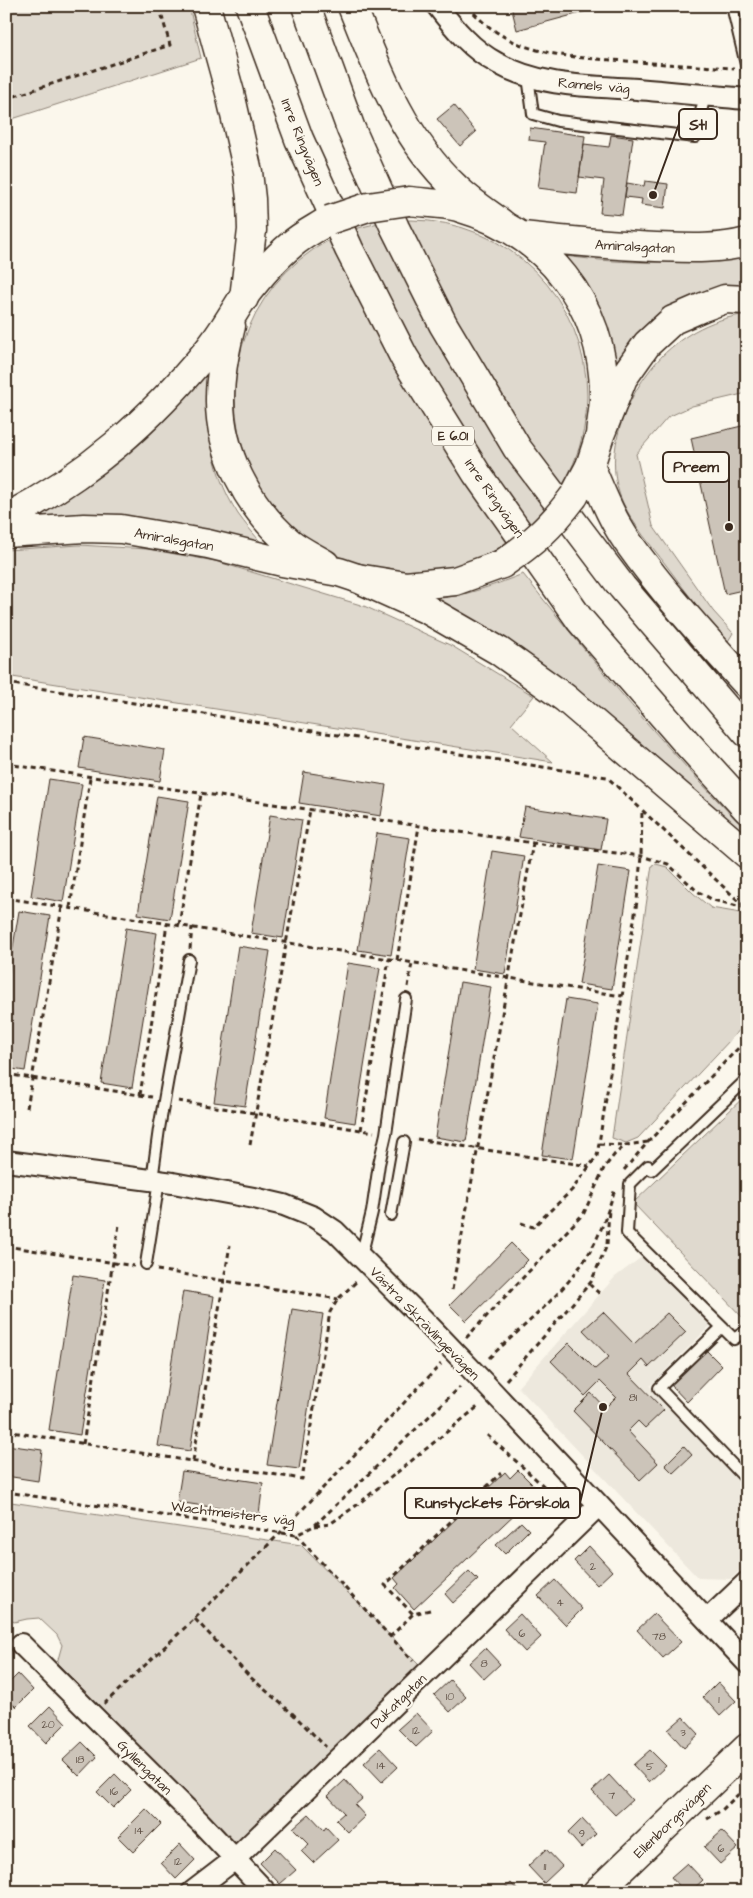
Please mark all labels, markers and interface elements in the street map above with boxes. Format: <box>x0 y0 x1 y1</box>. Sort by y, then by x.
street label: Ramels väg <box>557 73 631 99</box>
street label: Inre Ringvägen <box>275 96 329 189</box>
callout: St1 <box>679 109 717 139</box>
text: St1 <box>688 115 707 136</box>
street label: Amiralsgatan <box>594 235 676 259</box>
road number: E 6.01 <box>432 426 474 446</box>
callout: Preem <box>663 452 729 482</box>
street label: Inre Ringvägen <box>459 455 529 542</box>
text: Preem <box>673 457 719 478</box>
street label: Amiralsgatan <box>133 523 215 557</box>
street label: Västra Skrävlingevägen <box>365 1262 484 1385</box>
house number: 81 <box>629 1390 638 1405</box>
callout: Runstyckets förskola <box>405 1488 580 1518</box>
text: Runstyckets förskola <box>415 1493 570 1515</box>
street label: Wachtmeisters väg <box>170 1496 296 1532</box>
house number: 2 <box>590 1559 597 1574</box>
house number: 4 <box>556 1595 564 1610</box>
house number: 6 <box>519 1626 526 1641</box>
house number: 78 <box>652 1629 666 1644</box>
house number: 8 <box>480 1656 488 1671</box>
street label: Dukatgatan <box>366 1670 431 1734</box>
house number: 10 <box>446 1689 454 1704</box>
house number: 1 <box>718 1692 720 1707</box>
house number: 20 <box>41 1717 55 1732</box>
house number: 12 <box>412 1723 421 1738</box>
house number: 3 <box>680 1725 686 1740</box>
street label: Gyllengatan <box>112 1736 176 1800</box>
house number: 18 <box>76 1752 84 1767</box>
house number: 14 <box>377 1758 386 1773</box>
house number: 5 <box>646 1759 654 1774</box>
street label: Ellenborgsvägen <box>629 1778 716 1863</box>
house number: 16 <box>110 1784 118 1799</box>
house number: 7 <box>609 1788 616 1803</box>
house number: 14 <box>135 1823 144 1838</box>
house number: 9 <box>579 1826 585 1841</box>
house number: 6 <box>718 1841 725 1856</box>
house number: 12 <box>174 1854 183 1869</box>
house number: 11 <box>544 1859 547 1874</box>

